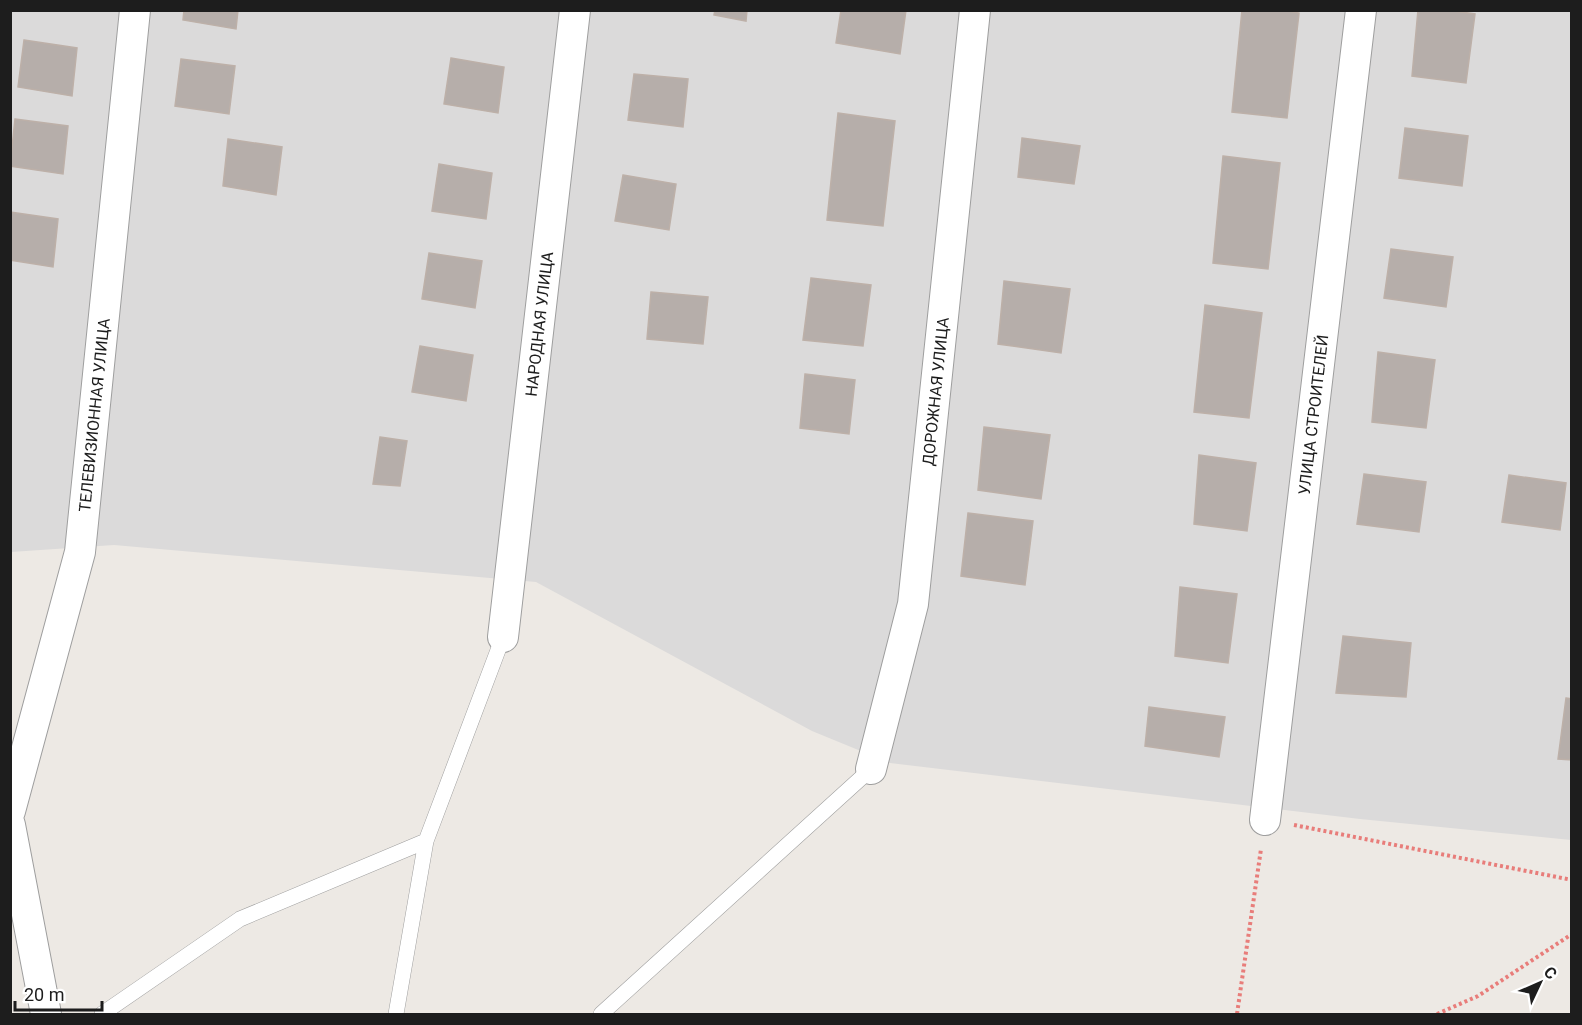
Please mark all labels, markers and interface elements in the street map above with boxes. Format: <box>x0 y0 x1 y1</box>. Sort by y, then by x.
street label: НАРОДНАЯ УЛИЦА <box>522 250 557 398</box>
street label: ДОРОЖНАЯ УЛИЦА <box>918 316 953 467</box>
street label: ТЕЛЕВИЗИОННАЯ УЛИЦА <box>75 317 114 513</box>
street label: УЛИЦА СТРОИТЕЛЕЙ <box>1295 334 1332 496</box>
north arrow <box>1510 953 1570 1013</box>
text: С <box>1540 963 1561 983</box>
scale bar <box>15 974 102 1012</box>
text: 20 m <box>24 984 64 1005</box>

